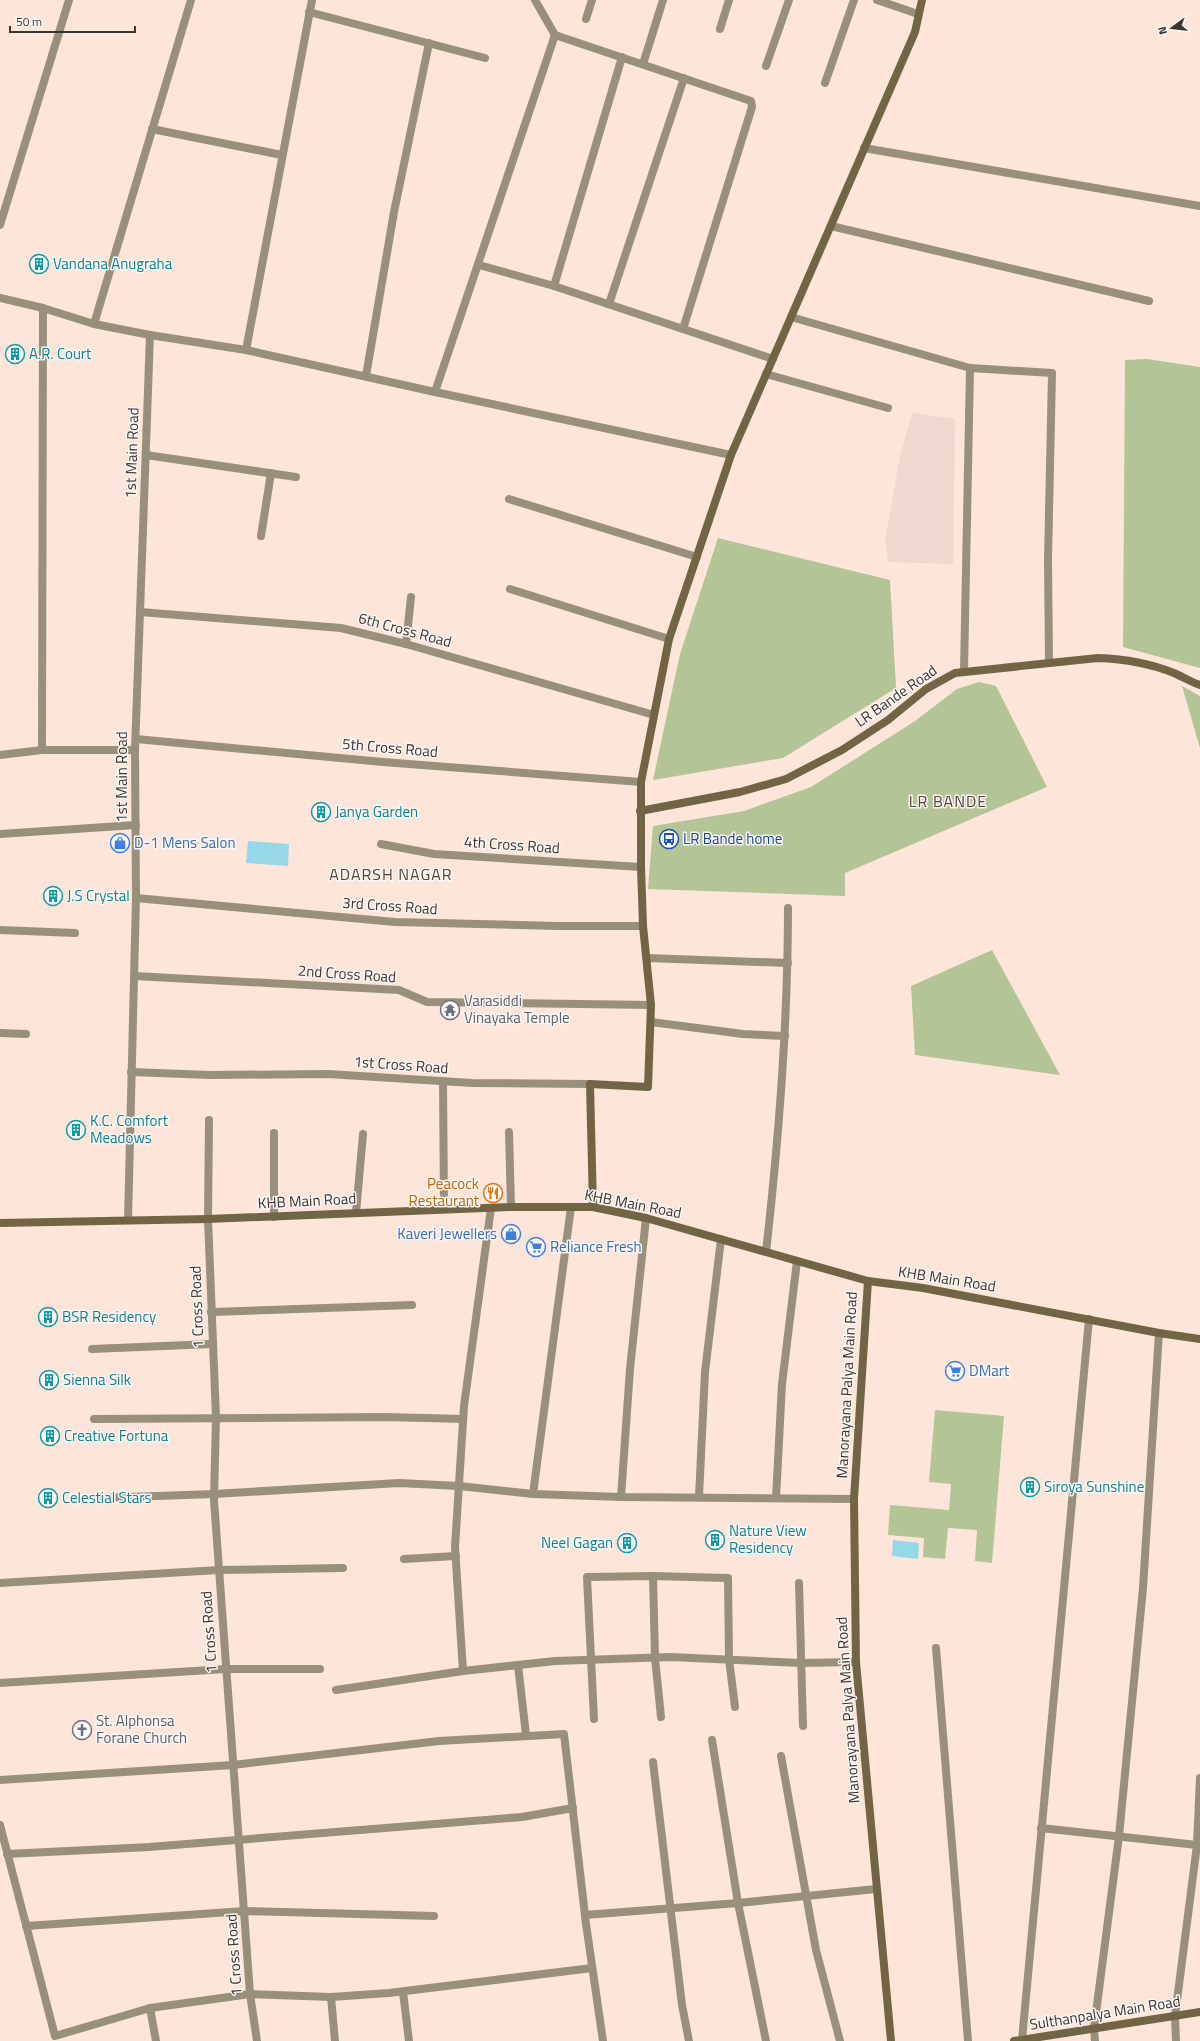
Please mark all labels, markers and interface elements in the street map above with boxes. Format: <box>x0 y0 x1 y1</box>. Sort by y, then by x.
scale bar <box>10 8 135 34</box>
north arrow <box>1152 8 1192 48</box>
text: 50 m <box>16 12 42 31</box>
text: N <box>1154 25 1171 36</box>
place label: Vandana Anugraha <box>53 252 173 275</box>
building icon: Vandana Anugraha <box>28 253 50 275</box>
place label: A.R. Court <box>29 342 92 365</box>
building icon: A.R. Court <box>4 343 26 365</box>
street label: 1st Main Road <box>118 407 145 499</box>
street label: 6th Cross Road <box>356 606 454 653</box>
street label: LR Bande Road <box>850 659 942 732</box>
street label: 1st Main Road <box>110 731 133 823</box>
street label: 5th Cross Road <box>341 732 439 763</box>
district label: LR BANDE <box>909 789 987 813</box>
place label: Janya Garden <box>335 800 418 823</box>
building icon: Janya Garden <box>310 801 332 823</box>
place label: LR Bande home <box>683 827 782 850</box>
bus stop icon: LR Bande home <box>658 828 680 850</box>
street label: 4th Cross Road <box>463 830 561 859</box>
place label: D-1 Mens Salon <box>134 831 235 854</box>
shop icon: D-1 Mens Salon <box>109 832 131 854</box>
district label: ADARSH NAGAR <box>329 862 453 886</box>
place label: J.S Crystal <box>67 884 130 907</box>
building icon: J.S Crystal <box>42 885 64 907</box>
street label: 3rd Cross Road <box>342 891 438 920</box>
street label: 2nd Cross Road <box>297 959 397 988</box>
place label: Varasiddi Vinayaka Temple <box>464 989 570 1029</box>
temple icon: Varasiddi Vinayaka Temple <box>439 999 461 1021</box>
street label: 1st Cross Road <box>353 1050 449 1079</box>
place label: K.C. Comfort Meadows <box>90 1109 169 1149</box>
building icon: K.C. Comfort Meadows <box>65 1119 87 1141</box>
place label: Peacock Restaurant <box>409 1172 480 1212</box>
restaurant icon: Peacock Restaurant <box>482 1182 504 1204</box>
street label: KHB Main Road <box>583 1183 684 1224</box>
street label: KHB Main Road <box>257 1186 357 1215</box>
place label: Kaveri Jewellers <box>397 1222 497 1245</box>
shop icon: Kaveri Jewellers <box>500 1223 522 1245</box>
place label: Reliance Fresh <box>550 1235 642 1258</box>
supermarket icon: Reliance Fresh <box>525 1236 547 1258</box>
street label: KHB Main Road <box>897 1259 997 1298</box>
street label: 1 Cross Road <box>184 1265 209 1349</box>
street label: Manorayana Palya Main Road <box>830 1291 863 1479</box>
place label: BSR Residency <box>62 1305 156 1328</box>
building icon: BSR Residency <box>37 1306 59 1328</box>
place label: DMart <box>969 1359 1010 1382</box>
supermarket icon: DMart <box>944 1360 966 1382</box>
place label: Sienna Silk <box>63 1368 131 1391</box>
building icon: Sienna Silk <box>38 1369 60 1391</box>
place label: Creative Fortuna <box>64 1424 169 1447</box>
building icon: Creative Fortuna <box>39 1425 61 1447</box>
place label: Siroya Sunshine <box>1044 1475 1144 1498</box>
building icon: Siroya Sunshine <box>1019 1476 1041 1498</box>
place label: Celestial Stars <box>62 1486 151 1509</box>
building icon: Celestial Stars <box>37 1487 59 1509</box>
place label: Nature View Residency <box>729 1519 807 1559</box>
building icon: Nature View Residency <box>704 1529 726 1551</box>
place label: Neel Gagan <box>541 1531 613 1554</box>
building icon: Neel Gagan <box>616 1532 638 1554</box>
street label: 1 Cross Road <box>194 1590 223 1674</box>
street label: Manorayana Palya Main Road <box>830 1616 866 1804</box>
place label: St. Alphonsa Forane Church <box>96 1709 187 1749</box>
church icon: St. Alphonsa Forane Church <box>71 1719 93 1741</box>
street label: 1 Cross Road <box>219 1913 248 1997</box>
street label: Sulthanpalya Main Road <box>1028 1989 1182 2036</box>

